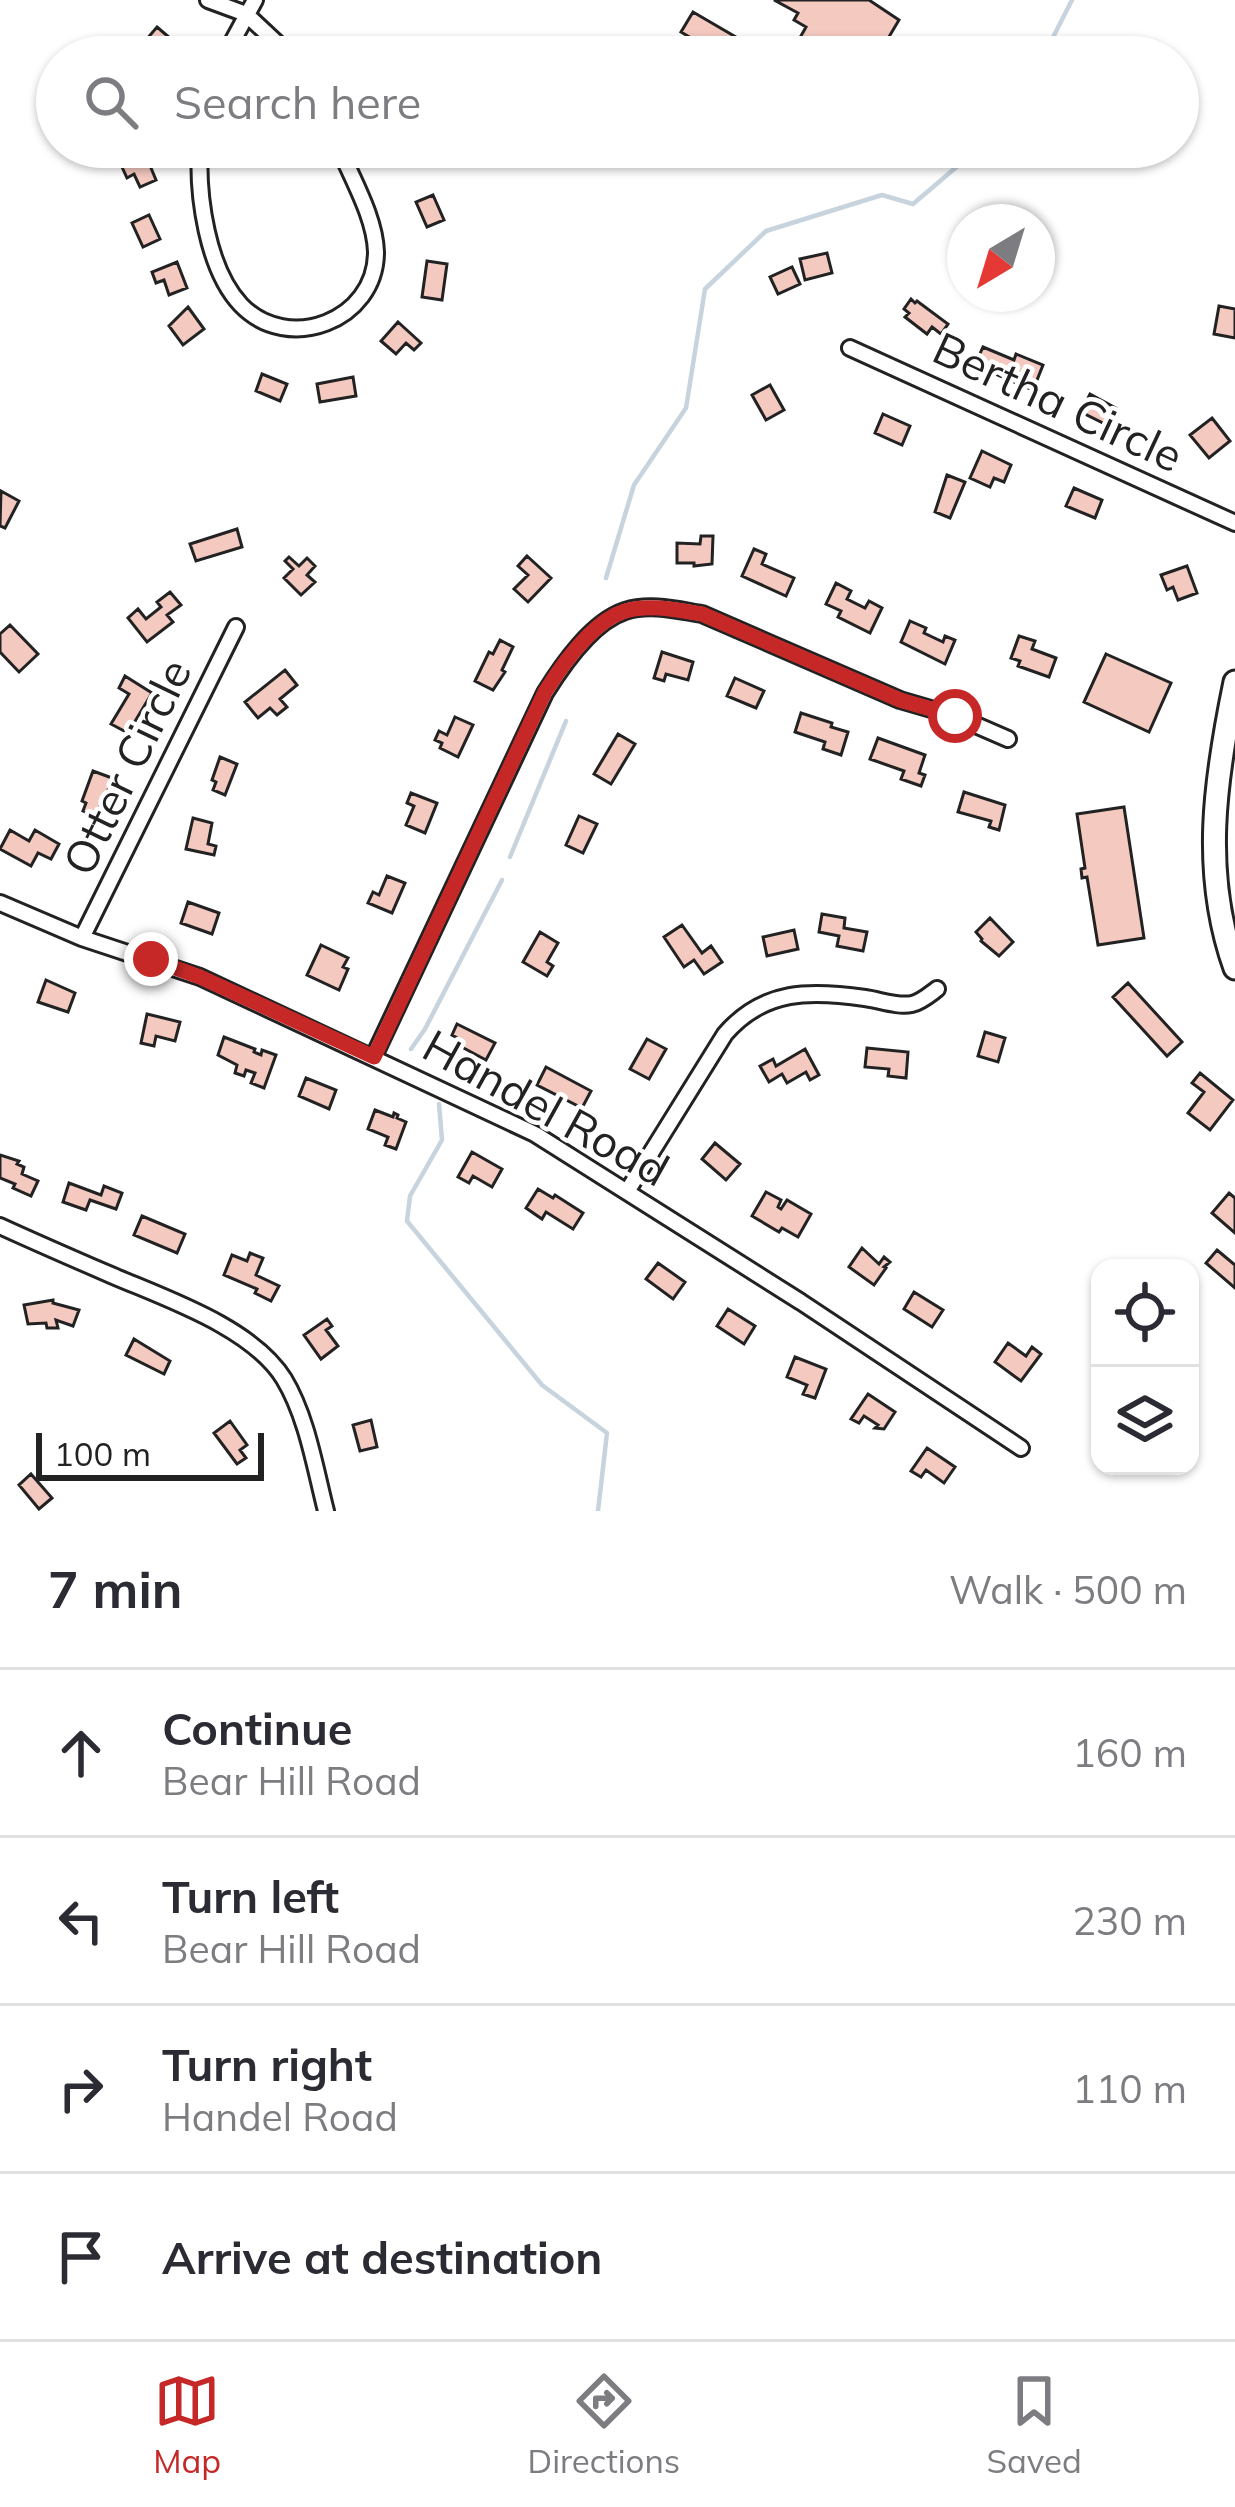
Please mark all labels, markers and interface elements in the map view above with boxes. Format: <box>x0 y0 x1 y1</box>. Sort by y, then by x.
search box <box>36 36 1199 168</box>
icon: search <box>78 69 144 135</box>
text: Search here <box>174 74 421 130</box>
north arrow <box>947 204 1055 312</box>
street label: Bertha Circle <box>925 319 1192 483</box>
street label: Otter Circle <box>50 650 202 884</box>
route start <box>928 689 982 743</box>
route end <box>124 932 178 986</box>
street label: Handel Road <box>414 1017 679 1198</box>
map controls <box>1091 1259 1199 1475</box>
button: locate <box>1091 1259 1199 1367</box>
button: layers <box>1091 1367 1199 1475</box>
scale bar <box>36 1427 264 1480</box>
text: 100 m <box>54 1433 151 1474</box>
text: 7 min <box>48 1557 183 1621</box>
text: Walk · 500 m <box>949 1565 1187 1614</box>
text: Continue <box>162 1700 352 1756</box>
icon: ahead <box>48 1720 114 1786</box>
text: 160 m <box>1072 1728 1187 1777</box>
text: Bear Hill Road <box>162 1756 421 1805</box>
text: Turn left <box>162 1868 339 1924</box>
icon: left <box>48 1888 114 1954</box>
text: 230 m <box>1072 1896 1187 1945</box>
text: Bear Hill Road <box>162 1924 421 1973</box>
text: Turn right <box>162 2036 372 2092</box>
icon: right <box>48 2056 114 2122</box>
text: 110 m <box>1072 2064 1187 2113</box>
text: Handel Road <box>162 2092 398 2141</box>
icon: arrive <box>48 2224 114 2290</box>
text: Arrive at destination <box>162 2229 602 2285</box>
tab: Map <box>153 2368 221 2481</box>
tab: Directions <box>528 2368 680 2481</box>
tab: Saved <box>987 2368 1082 2481</box>

